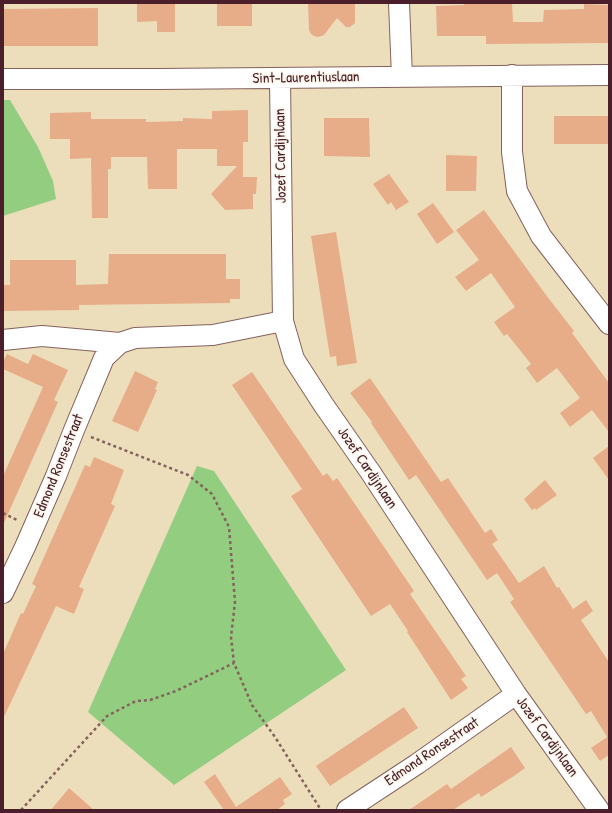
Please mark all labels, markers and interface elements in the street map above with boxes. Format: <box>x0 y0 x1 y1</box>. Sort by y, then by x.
street label: Sint-Laurentiuslaan <box>252 68 360 88</box>
street label: Jozef Cardijnlaan <box>271 108 291 204</box>
street label: Edmond Ronsestraat <box>30 412 88 520</box>
street label: Jozef Cardijnlaan <box>333 424 401 512</box>
street label: Jozef Cardijnlaan <box>512 693 582 781</box>
street label: Edmond Ronsestraat <box>381 714 483 790</box>

